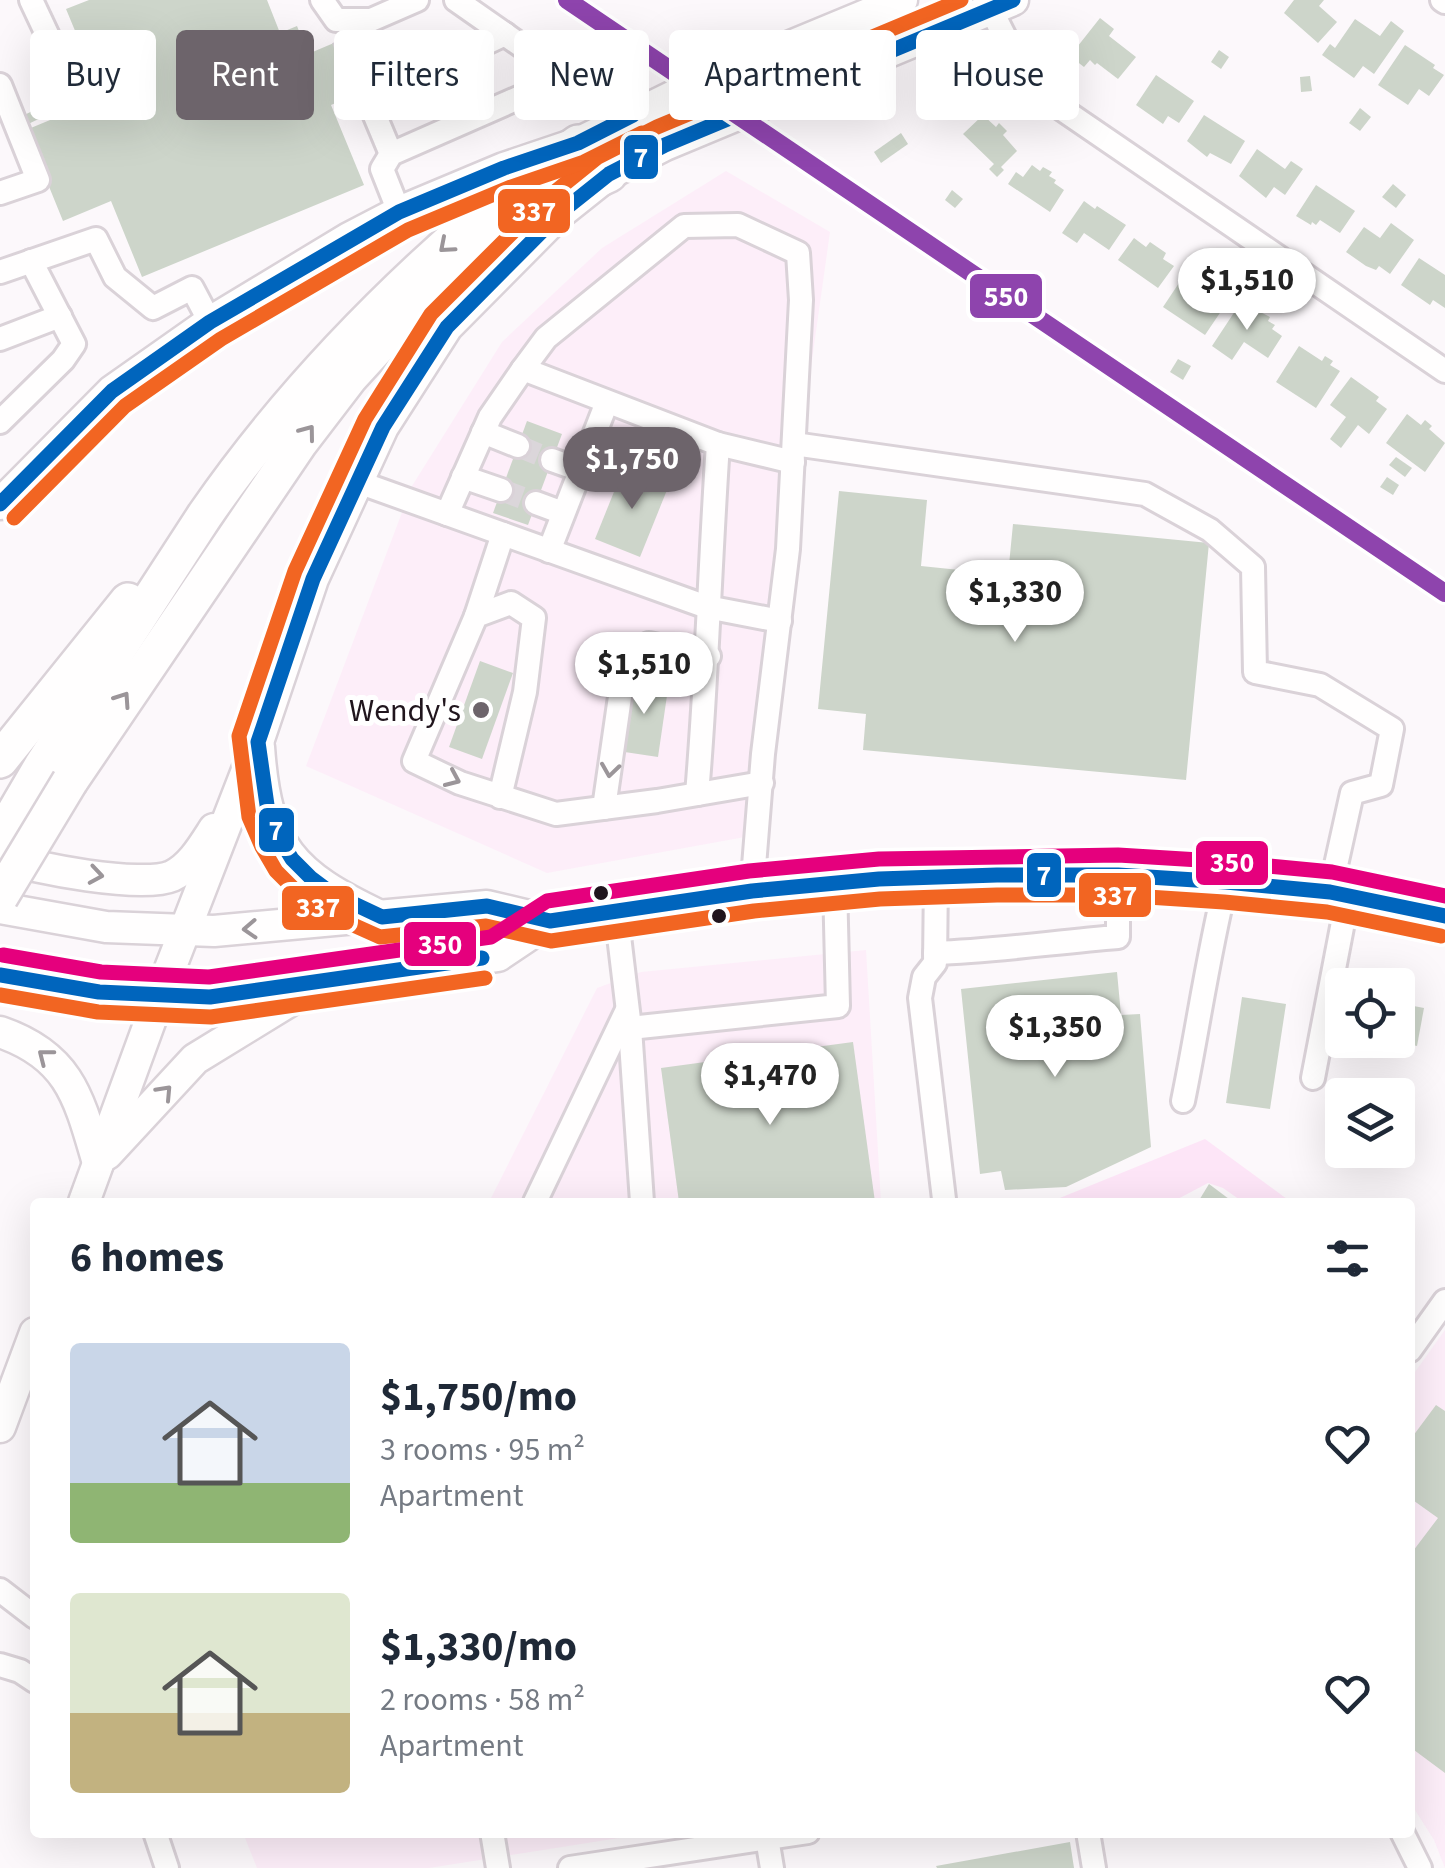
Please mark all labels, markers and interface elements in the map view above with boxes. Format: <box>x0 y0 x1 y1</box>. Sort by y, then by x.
chip: Buy <box>30 30 156 120</box>
chip: Rent <box>176 30 314 120</box>
chip: Filters <box>334 30 494 120</box>
chip: New <box>514 30 649 120</box>
chip: Apartment <box>669 30 896 120</box>
chip: House <box>916 30 1079 120</box>
line badge: 7 <box>622 133 660 181</box>
text: 7 <box>634 138 648 178</box>
line badge: 337 <box>496 187 572 235</box>
text: 337 <box>512 192 556 232</box>
one-way arrow <box>440 234 458 252</box>
pin: $1,510 <box>1166 248 1328 333</box>
text: $1,510 <box>1200 257 1294 303</box>
line badge: 550 <box>968 272 1044 320</box>
text: 550 <box>984 277 1028 317</box>
one-way arrow <box>296 425 313 443</box>
pin: $1,750 <box>551 427 713 512</box>
text: $1,750 <box>585 436 679 482</box>
pin: $1,330 <box>934 560 1096 645</box>
text: $1,330 <box>968 569 1062 615</box>
pin: $1,510 <box>563 632 725 717</box>
text: $1,510 <box>597 641 691 687</box>
place label: Wendy's <box>349 688 461 734</box>
one-way arrow <box>111 692 130 710</box>
marker: Wendy's <box>470 699 492 721</box>
one-way arrow <box>600 762 621 778</box>
one-way arrow <box>443 767 461 787</box>
line badge: 7 <box>257 806 296 854</box>
text: 7 <box>269 811 283 851</box>
line badge: 350 <box>1194 839 1270 887</box>
text: 350 <box>1210 843 1254 883</box>
line badge: 7 <box>1025 851 1063 899</box>
text: 7 <box>1037 856 1051 896</box>
one-way arrow <box>87 864 104 885</box>
line badge: 337 <box>1077 871 1153 919</box>
text: 337 <box>1093 876 1137 916</box>
unlabelled marker <box>591 883 611 903</box>
line badge: 337 <box>280 884 356 932</box>
text: 337 <box>296 888 340 928</box>
unlabelled marker <box>709 906 729 926</box>
one-way arrow <box>242 918 258 939</box>
line badge: 350 <box>402 920 478 968</box>
text: 350 <box>418 925 462 965</box>
map controls <box>1325 968 1415 1168</box>
button: locate <box>1325 968 1415 1058</box>
pin: $1,350 <box>974 995 1136 1080</box>
text: $1,350 <box>1008 1004 1102 1050</box>
pin: $1,470 <box>689 1043 851 1128</box>
one-way arrow <box>39 1051 57 1068</box>
text: $1,470 <box>723 1052 817 1098</box>
button: layers <box>1325 1078 1415 1168</box>
one-way arrow <box>153 1085 171 1104</box>
text: 6 homes <box>70 1228 224 1288</box>
icon: filters <box>1320 1231 1375 1286</box>
text: $1,750/mo <box>380 1367 577 1427</box>
icon: home <box>150 1383 270 1503</box>
icon: heart <box>1320 1416 1375 1471</box>
text: 3 rooms · 95 m² <box>380 1427 585 1473</box>
text: Apartment <box>380 1473 523 1519</box>
text: $1,330/mo <box>380 1617 577 1677</box>
icon: home <box>150 1633 270 1753</box>
icon: heart <box>1320 1666 1375 1721</box>
text: 2 rooms · 58 m² <box>380 1677 585 1723</box>
text: Apartment <box>380 1723 523 1769</box>

